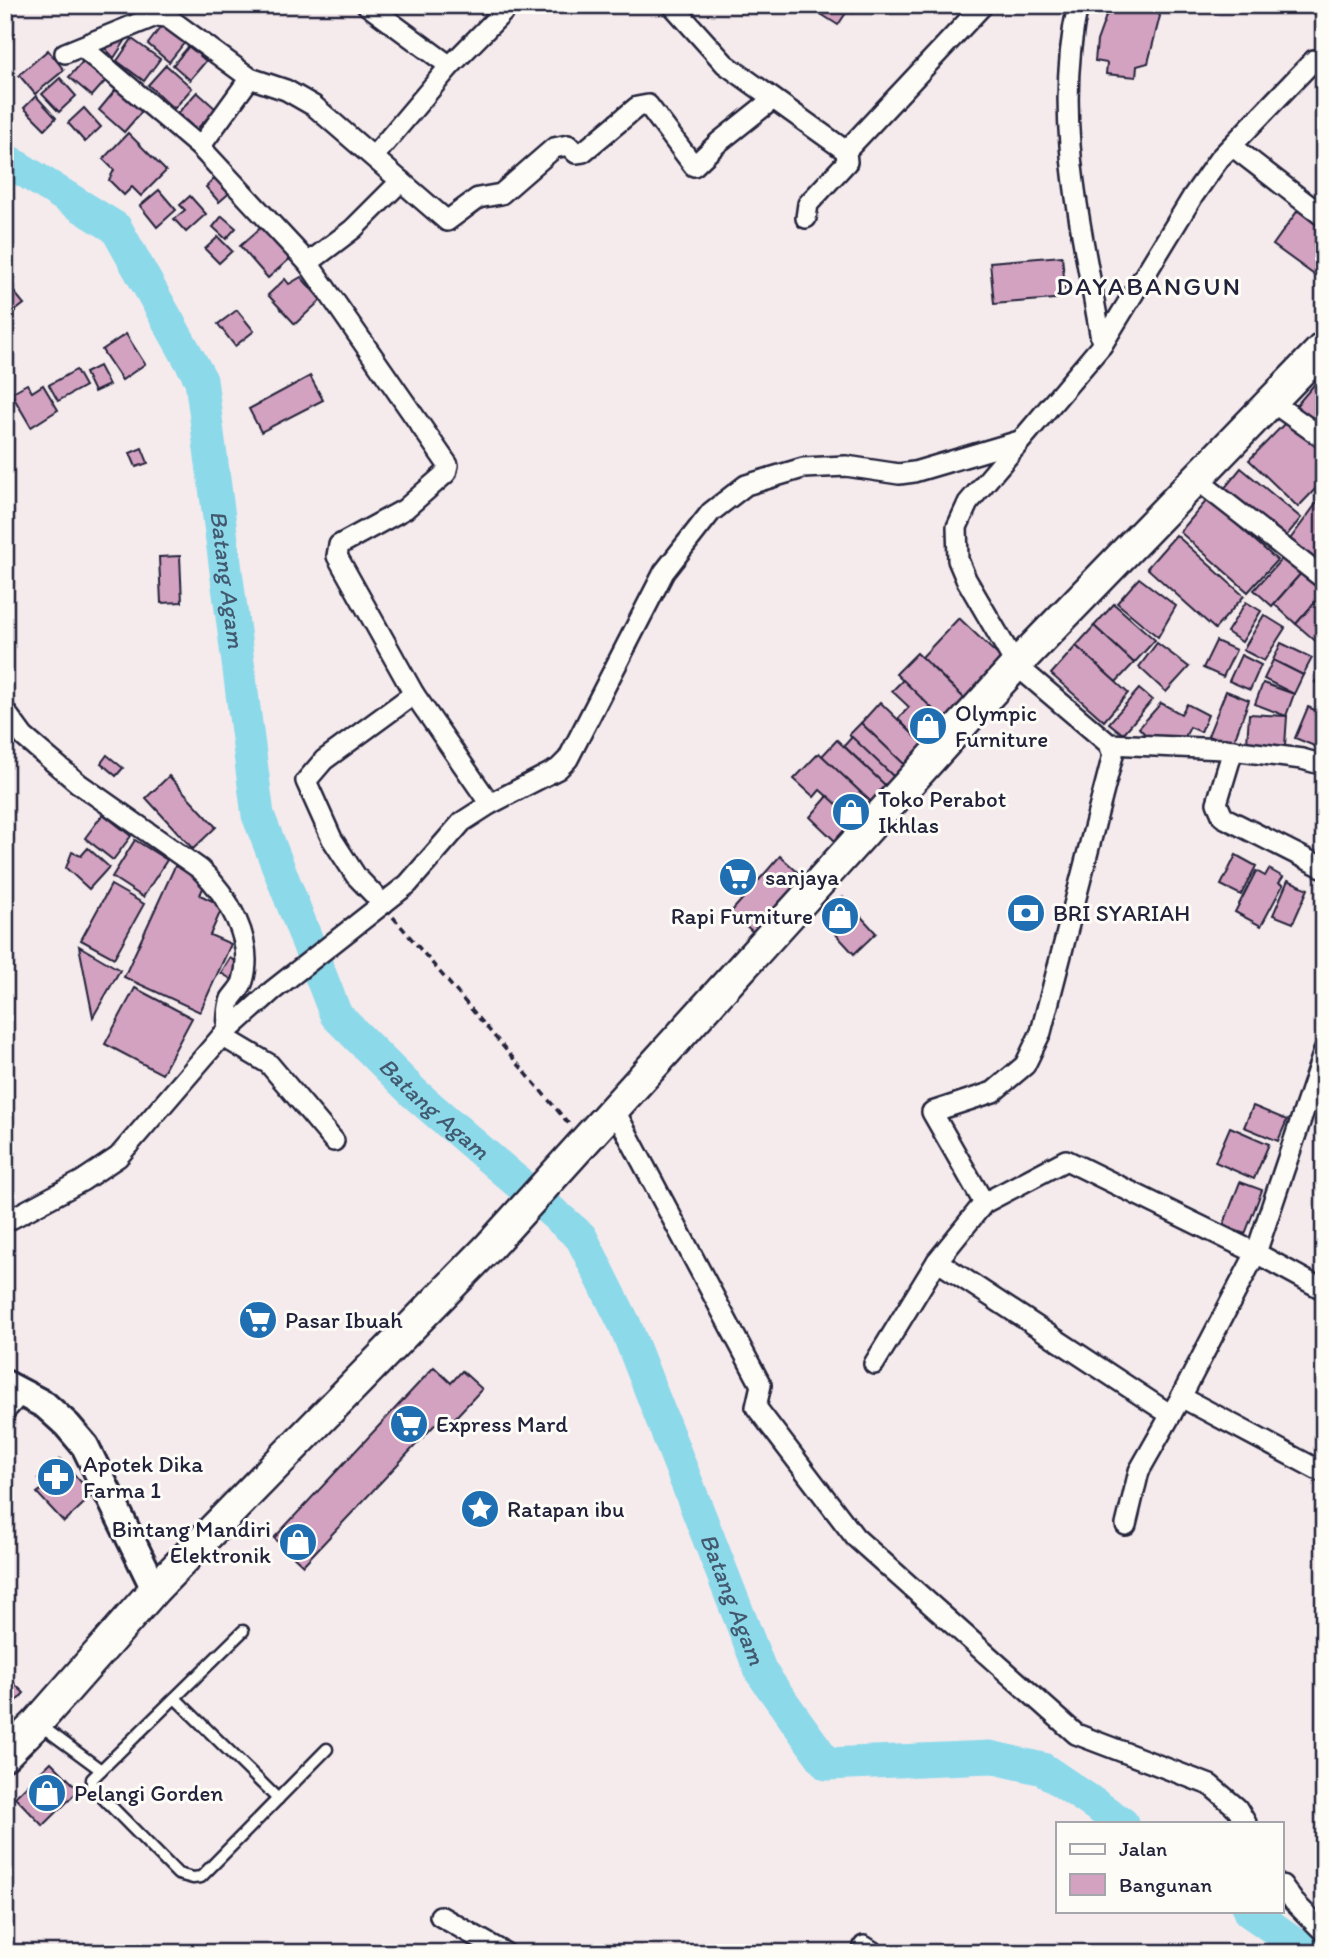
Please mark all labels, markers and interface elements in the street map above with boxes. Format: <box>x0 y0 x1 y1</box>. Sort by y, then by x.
district label: DAYABANGUN <box>1056 270 1242 302</box>
water label: Batang Agam <box>204 509 251 651</box>
place label: Olympic Furniture <box>955 699 1048 753</box>
shop icon: Olympic Furniture <box>907 705 949 747</box>
place label: Toko Perabot Ikhlas <box>878 785 1006 839</box>
shop icon: Toko Perabot Ikhlas <box>830 791 872 833</box>
supermarket icon: sanjaya <box>717 856 759 898</box>
place label: sanjaya <box>765 863 839 891</box>
bank icon: BRI SYARIAH <box>1005 892 1047 934</box>
shop icon: Rapi Furniture <box>819 895 861 937</box>
place label: BRI SYARIAH <box>1053 899 1190 927</box>
place label: Rapi Furniture <box>671 902 813 930</box>
water label: Batang Agam <box>373 1051 496 1166</box>
supermarket icon: Pasar Ibuah <box>237 1299 279 1341</box>
place label: Pasar Ibuah <box>285 1306 403 1334</box>
supermarket icon: Express Mard <box>388 1403 430 1445</box>
place label: Express Mard <box>436 1410 568 1438</box>
place label: Apotek Dika Farma 1 <box>83 1450 203 1504</box>
pharmacy icon: Apotek Dika Farma 1 <box>35 1456 77 1498</box>
place icon: Ratapan ibu <box>459 1488 501 1530</box>
place label: Ratapan ibu <box>507 1495 625 1523</box>
place label: Bintang Mandiri Elektronik <box>112 1515 271 1569</box>
shop icon: Bintang Mandiri Elektronik <box>277 1521 319 1563</box>
water label: Batang Agam <box>694 1529 772 1670</box>
shop icon: Pelangi Gorden <box>26 1772 68 1814</box>
place label: Pelangi Gorden <box>74 1779 223 1807</box>
legend <box>1056 1822 1284 1912</box>
text: Jalan <box>1119 1836 1167 1861</box>
text: Bangunan <box>1119 1872 1212 1897</box>

